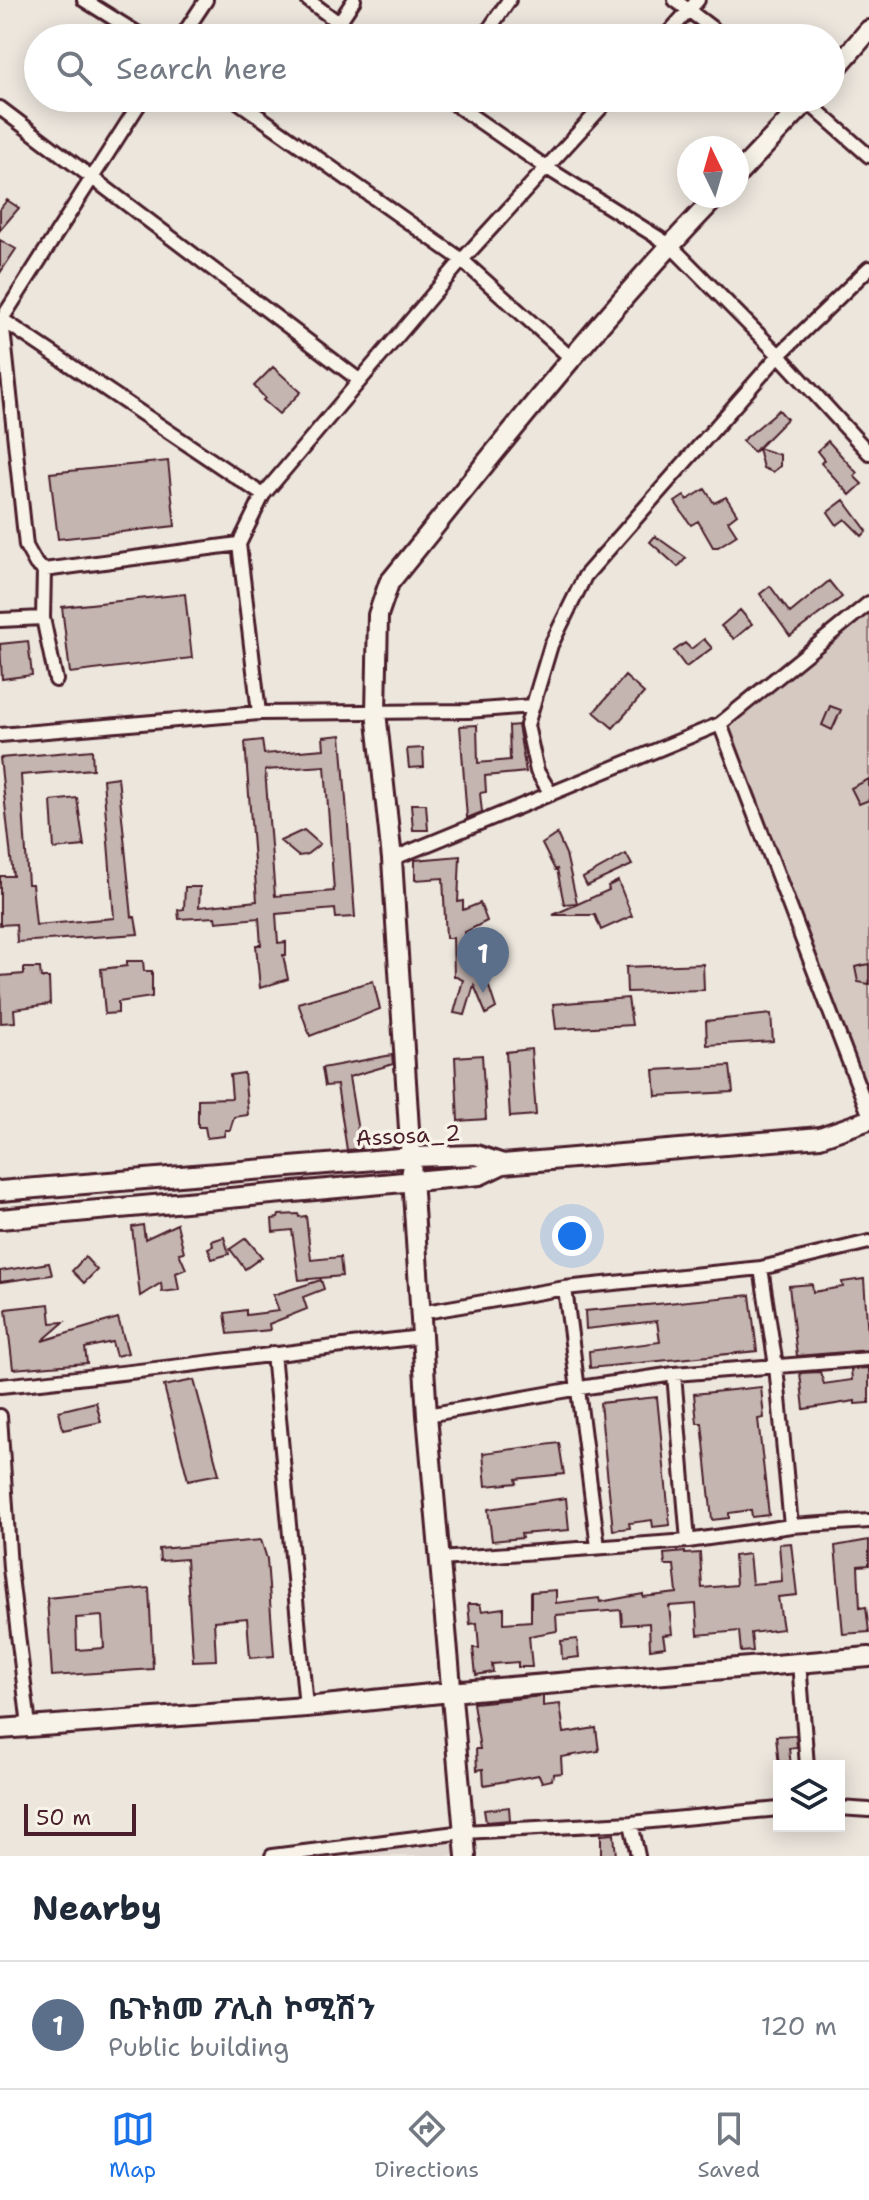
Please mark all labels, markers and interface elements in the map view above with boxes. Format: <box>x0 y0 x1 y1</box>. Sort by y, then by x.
search box <box>24 24 845 112</box>
icon: search <box>52 46 96 90</box>
text: Search here <box>116 48 287 89</box>
north arrow <box>677 136 749 208</box>
pin: 1 <box>457 927 509 993</box>
street label: Assosa_2 <box>355 1118 461 1153</box>
your location <box>552 1216 592 1256</box>
map controls <box>773 1760 845 1832</box>
button: layers <box>773 1760 845 1832</box>
scale bar <box>24 1800 136 1836</box>
text: 50 m <box>36 1803 91 1832</box>
text: Nearby <box>32 1885 162 1931</box>
text: ቤጉክመ ፖሊስ ኮሚሽን <box>108 1988 376 2029</box>
text: 1 <box>52 2008 64 2043</box>
text: 120 m <box>761 2008 837 2043</box>
text: Public building <box>108 2029 289 2064</box>
tab: Map <box>109 2107 156 2184</box>
tab: Directions <box>374 2107 479 2184</box>
tab: Saved <box>697 2107 760 2184</box>

